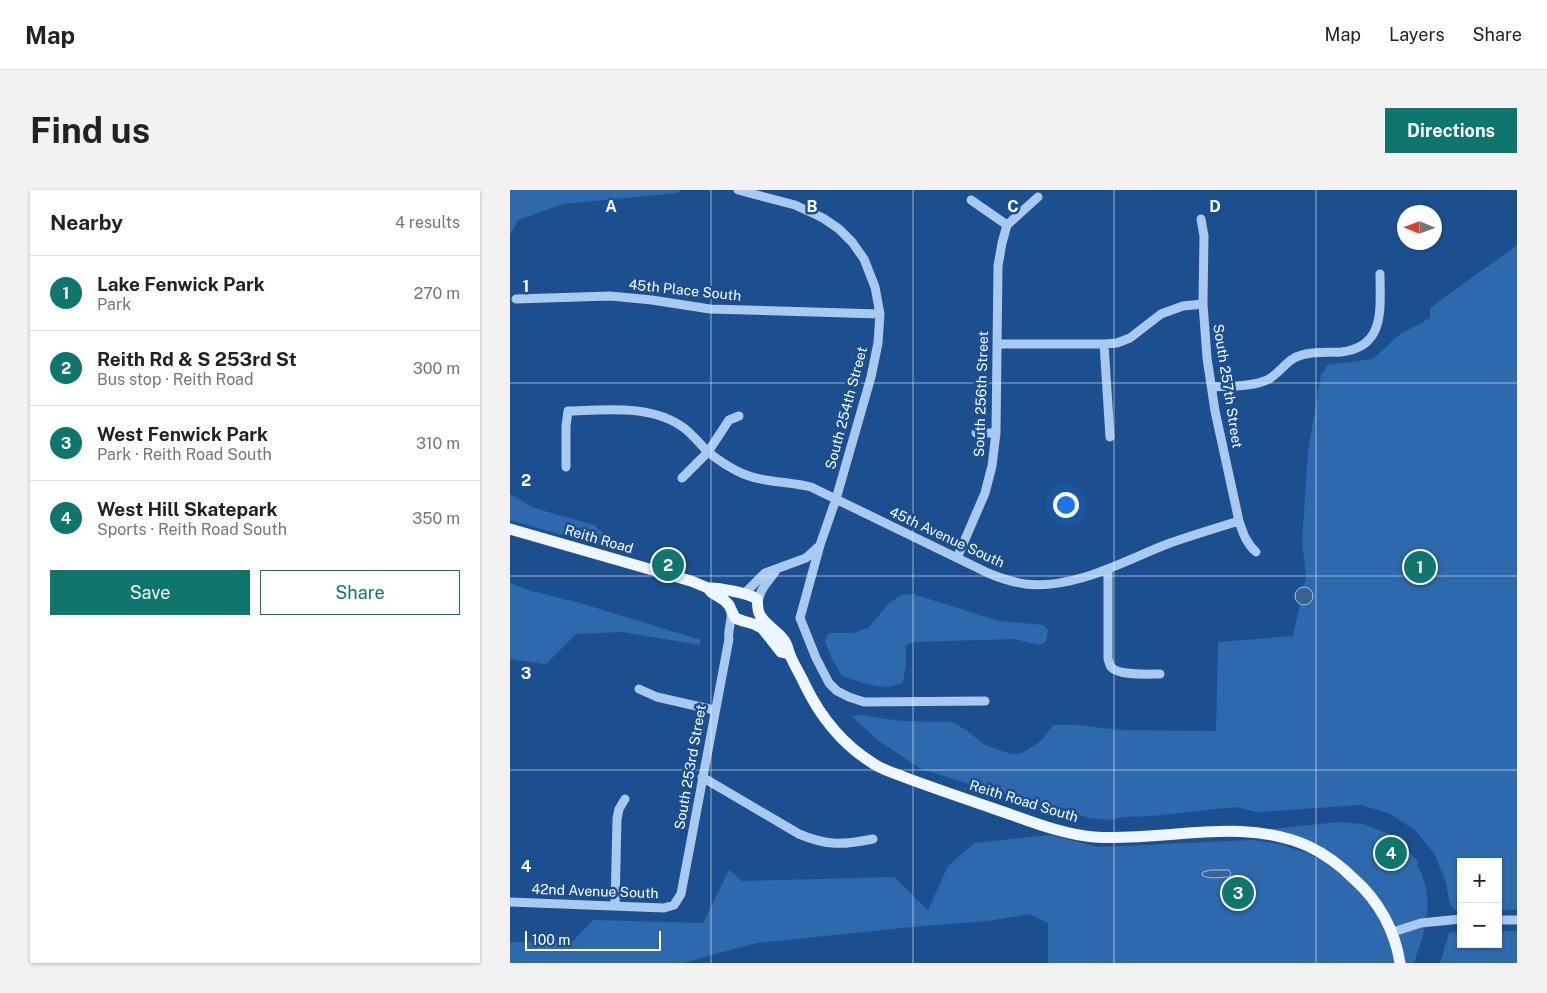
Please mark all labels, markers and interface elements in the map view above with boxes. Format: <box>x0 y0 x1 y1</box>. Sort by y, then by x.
text: Map <box>25 21 75 49</box>
text: Map <box>1325 24 1361 45</box>
text: Layers <box>1389 24 1445 45</box>
text: Share <box>1473 24 1522 45</box>
button: Directions <box>1385 108 1517 153</box>
text: Find us <box>30 110 150 151</box>
text: A <box>605 197 617 216</box>
text: B <box>807 197 818 216</box>
text: C <box>1007 197 1019 216</box>
text: D <box>1209 197 1221 216</box>
north arrow <box>1397 205 1442 250</box>
text: Nearby <box>50 210 123 235</box>
text: 4 results <box>395 213 460 232</box>
text: Lake Fenwick Park <box>97 273 265 295</box>
street label: 45th Place South <box>628 276 742 304</box>
text: 1 <box>523 277 529 296</box>
text: 1 <box>63 284 69 303</box>
text: 270 m <box>414 284 460 303</box>
text: Park <box>97 295 131 314</box>
street label: South 257th Street <box>1210 323 1246 449</box>
street label: South 256th Street <box>971 331 991 457</box>
street label: South 254th Street <box>822 345 870 471</box>
text: Reith Rd & S 253rd St <box>97 348 297 370</box>
text: 2 <box>61 359 71 378</box>
text: 300 m <box>413 359 460 378</box>
text: Bus stop · Reith Road <box>97 370 254 389</box>
text: West Fenwick Park <box>97 423 268 445</box>
text: 3 <box>61 434 71 453</box>
text: 310 m <box>416 434 460 453</box>
text: Park · Reith Road South <box>97 445 272 464</box>
text: 2 <box>521 471 531 490</box>
your location <box>1053 492 1079 518</box>
text: West Hill Skatepark <box>97 498 278 520</box>
street label: 45th Avenue South <box>887 503 1007 571</box>
text: 4 <box>61 509 71 528</box>
text: 350 m <box>412 509 460 528</box>
text: Sports · Reith Road South <box>97 520 287 539</box>
street label: Reith Road <box>563 522 635 556</box>
pin: 2 <box>652 546 684 584</box>
pin: 1 <box>1404 548 1436 586</box>
button: Save <box>50 570 250 615</box>
button: Share <box>260 570 460 615</box>
text: 3 <box>521 664 531 683</box>
street label: South 253rd Street <box>671 703 709 831</box>
street label: Reith Road South <box>968 777 1080 825</box>
pin: 4 <box>1375 834 1407 872</box>
text: 4 <box>521 857 532 876</box>
map controls <box>1457 858 1502 948</box>
button: + <box>1457 858 1502 903</box>
pin: 3 <box>1222 874 1254 912</box>
street label: 42nd Avenue South <box>531 881 659 901</box>
button: − <box>1457 903 1502 948</box>
scale bar <box>525 928 661 951</box>
text: 100 m <box>532 932 570 948</box>

